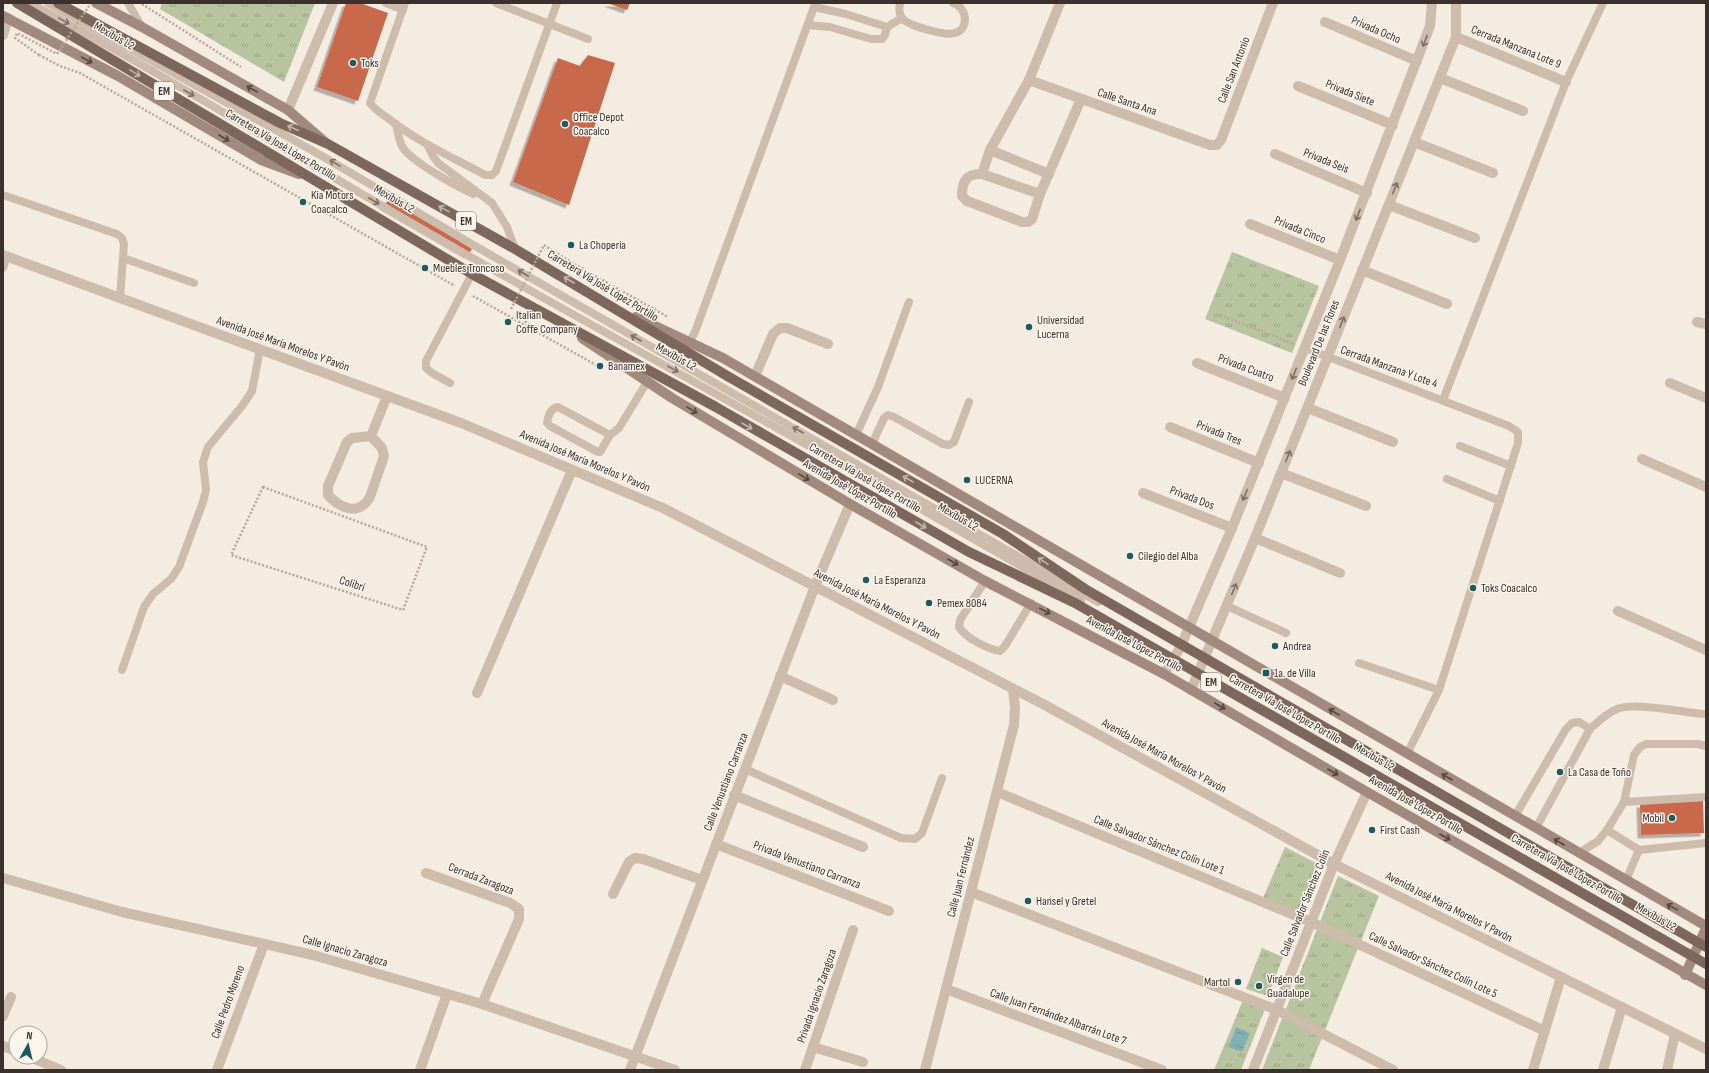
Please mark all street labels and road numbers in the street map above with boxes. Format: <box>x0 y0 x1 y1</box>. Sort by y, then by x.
street label: Privada Ocho <box>1349 13 1403 47</box>
street label: Mexibús L2 <box>91 18 137 54</box>
street label: Cerrada Manzana Lote 9 <box>1469 22 1563 72</box>
street label: Calle San Antonio <box>1215 35 1253 105</box>
street label: Privada Siete <box>1323 76 1377 110</box>
road number: EM <box>154 82 174 100</box>
street label: Calle Santa Ana <box>1095 85 1159 119</box>
street label: Carretera Vía José López Portillo <box>223 106 339 184</box>
street label: Privada Seis <box>1301 145 1351 177</box>
street label: Mexibús L2 <box>371 181 417 217</box>
road number: EM <box>456 212 476 230</box>
street label: Privada Cinco <box>1272 213 1328 247</box>
street label: Carretera Vía José López Portillo <box>545 247 661 325</box>
street label: Boulevard De las Flores <box>1295 298 1343 388</box>
street label: Avenida José María Morelos Y Pavón <box>214 313 352 375</box>
street label: Mexibús L2 <box>653 340 699 374</box>
street label: Cerrada Manzana Y Lote 4 <box>1338 342 1440 392</box>
street label: Privada Cuatro <box>1216 350 1276 386</box>
street label: Privada Tres <box>1194 417 1244 449</box>
street label: Avenida José María Morelos Y Pavón <box>517 426 653 495</box>
street label: Carretera Vía José López Portillo <box>806 440 924 516</box>
street label: Avenida José López Portillo <box>799 456 900 522</box>
street label: Privada Dos <box>1168 483 1216 513</box>
street label: Mexibús L2 <box>935 499 981 535</box>
street label: Avenida José María Morelos Y Pavón <box>810 565 943 643</box>
street label: Colibrí <box>337 573 367 595</box>
street label: Avenida José López Portillo <box>1083 612 1184 676</box>
street label: Carretera Vía José López Portillo <box>1226 671 1344 747</box>
road number: EM <box>1201 673 1221 691</box>
street label: Avenida José María Morelos Y Pavón <box>1098 715 1229 797</box>
street label: Calle Venustiano Carranza <box>700 730 752 833</box>
street label: Mexibús L2 <box>1351 739 1397 775</box>
street label: Avenida José López Portillo <box>1365 772 1466 838</box>
street label: Calle Salvador Sánchez Colín Lote 1 <box>1091 812 1227 878</box>
street label: Carretera Vía José López Portillo <box>1508 831 1626 907</box>
street label: Calle Juan Fernández <box>944 835 978 919</box>
street label: Privada Venustiano Carranza <box>751 838 863 893</box>
street label: Calle Salvador Sánchez Colín <box>1277 847 1333 959</box>
street label: Cerrada Zaragoza <box>446 860 516 899</box>
street label: Avenida José María Morelos Y Pavón <box>1382 868 1515 946</box>
street label: Mexibús L2 <box>1633 899 1679 935</box>
street label: Calle Salvador Sánchez Colín Lote 5 <box>1366 929 1500 1002</box>
street label: Calle Ignacio Zaragoza <box>301 932 390 970</box>
street label: Privada Ignacio Zaragoza <box>794 947 840 1045</box>
street label: Calle Pedro Moreno <box>208 963 248 1041</box>
street label: Calle Juan Fernández Albarrán Lote 7 <box>988 985 1128 1049</box>

